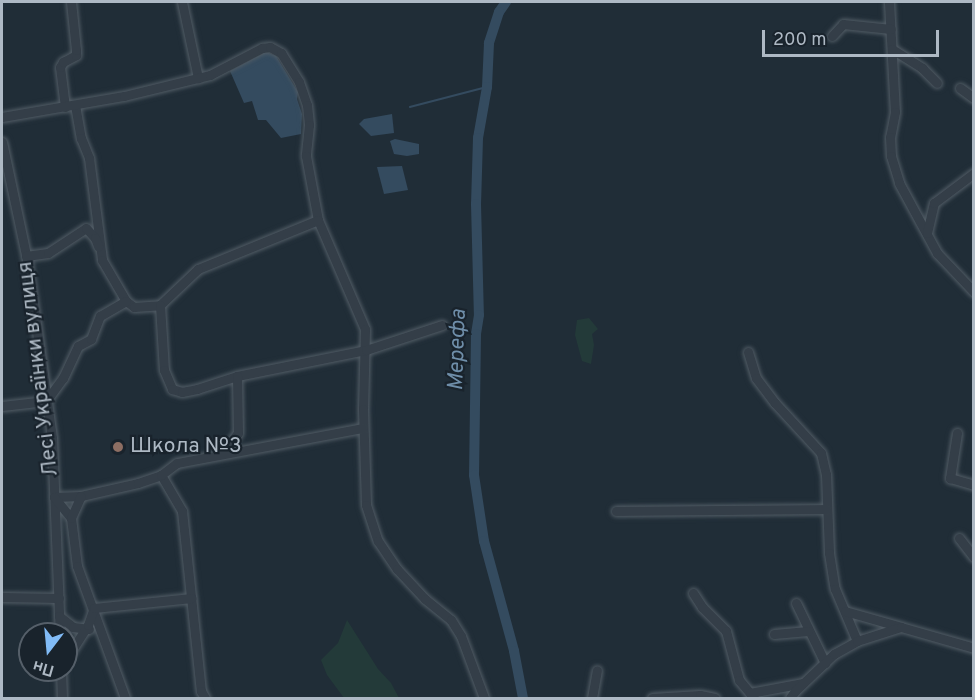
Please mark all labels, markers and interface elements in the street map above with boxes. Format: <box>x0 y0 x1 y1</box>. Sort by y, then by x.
scale bar <box>765 18 942 56</box>
text: 200 m <box>773 29 826 52</box>
street label: Лесі Українки вулиця <box>13 260 65 478</box>
water label: Мерефа <box>443 309 473 391</box>
place label: Школа №3 <box>130 434 242 460</box>
marker: Школа №3 <box>111 440 125 454</box>
north arrow <box>18 622 78 682</box>
text: Пн <box>30 655 57 680</box>

